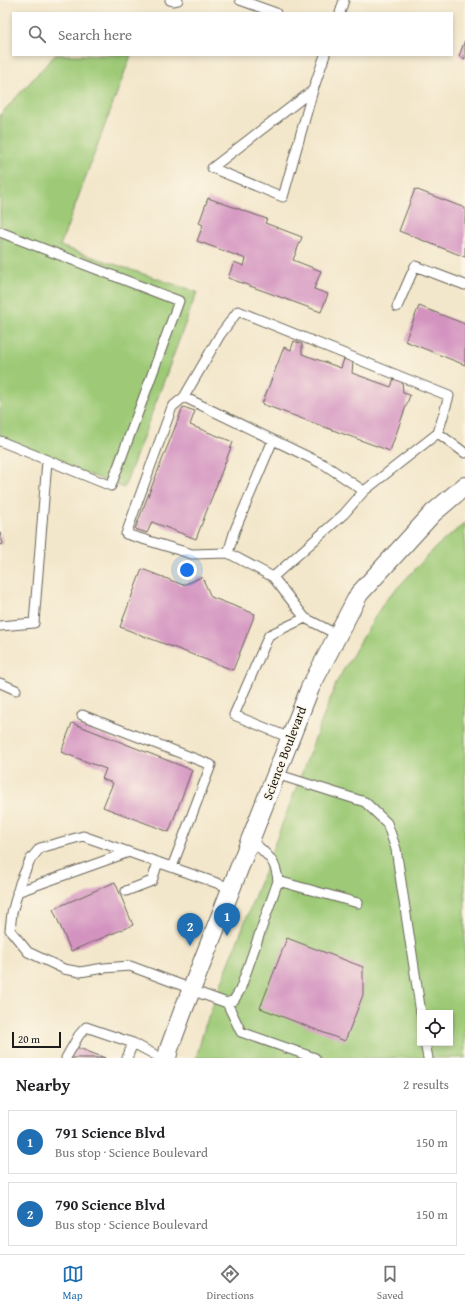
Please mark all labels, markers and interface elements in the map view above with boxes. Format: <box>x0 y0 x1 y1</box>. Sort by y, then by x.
search box <box>12 12 453 56</box>
icon: search <box>26 23 48 45</box>
text: Search here <box>58 24 132 45</box>
your location <box>177 560 197 580</box>
street label: Science Boulevard <box>258 703 311 803</box>
pin: 1 <box>214 903 240 936</box>
pin: 2 <box>177 913 203 946</box>
map controls <box>417 1010 453 1046</box>
button: locate <box>417 1010 453 1046</box>
scale bar <box>12 1030 61 1049</box>
text: 20 m <box>18 1031 40 1047</box>
text: Nearby <box>16 1072 70 1097</box>
text: 2 results <box>403 1075 449 1094</box>
text: 791 Science Blvd <box>55 1122 165 1143</box>
text: 1 <box>27 1133 33 1152</box>
text: 150 m <box>416 1133 448 1152</box>
text: Bus stop · Science Boulevard <box>55 1143 208 1162</box>
text: 790 Science Blvd <box>55 1194 165 1215</box>
text: 2 <box>27 1205 33 1224</box>
text: 150 m <box>416 1205 448 1224</box>
text: Bus stop · Science Boulevard <box>55 1215 208 1234</box>
tab: Map <box>62 1263 84 1303</box>
tab: Directions <box>207 1263 254 1303</box>
tab: Saved <box>377 1263 403 1303</box>

